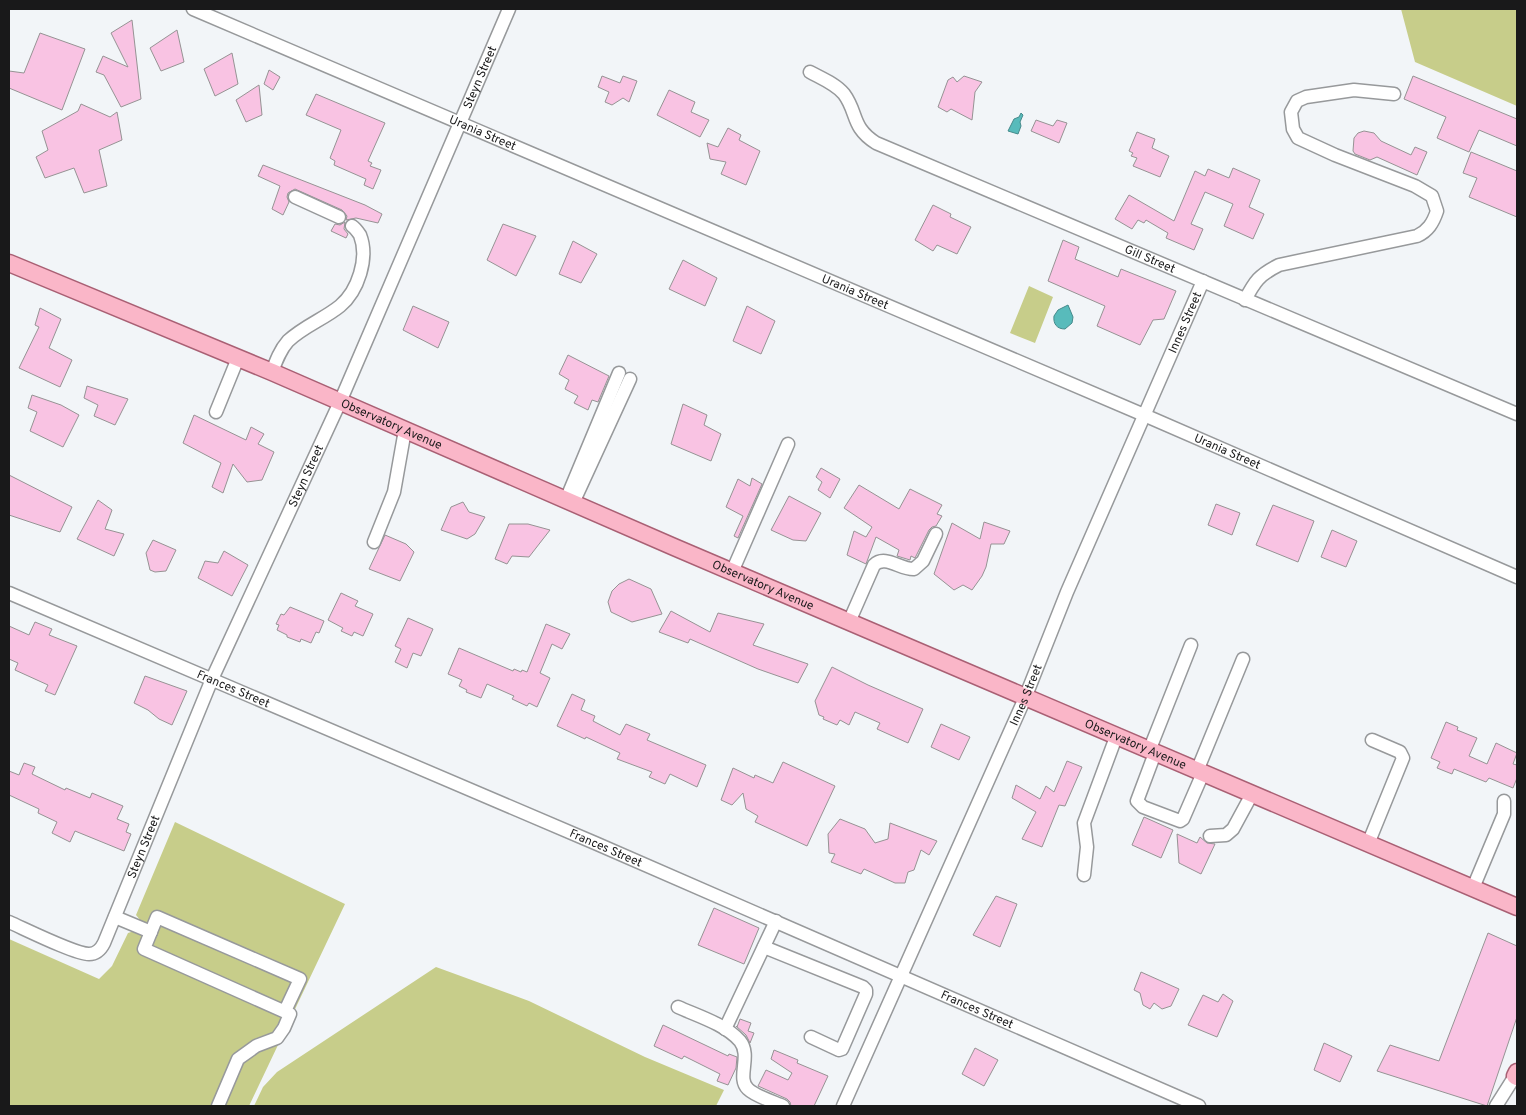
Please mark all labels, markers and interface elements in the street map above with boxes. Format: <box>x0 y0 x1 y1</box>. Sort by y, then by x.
street label: Steyn Street <box>460 44 501 111</box>
street label: Urania Street <box>446 112 518 155</box>
street label: Gill Street <box>1122 242 1177 278</box>
street label: Urania Street <box>819 271 891 314</box>
street label: Innes Street <box>1165 290 1206 356</box>
street label: Observatory Avenue <box>338 396 444 454</box>
street label: Urania Street <box>1191 431 1263 474</box>
street label: Steyn Street <box>285 443 328 510</box>
street label: Observatory Avenue <box>709 557 816 615</box>
street label: Innes Street <box>1007 662 1047 728</box>
street label: Frances Street <box>194 667 272 712</box>
street label: Observatory Avenue <box>1082 716 1188 774</box>
street label: Steyn Street <box>124 813 164 881</box>
street label: Frances Street <box>567 826 644 872</box>
street label: Frances Street <box>938 988 1016 1033</box>

